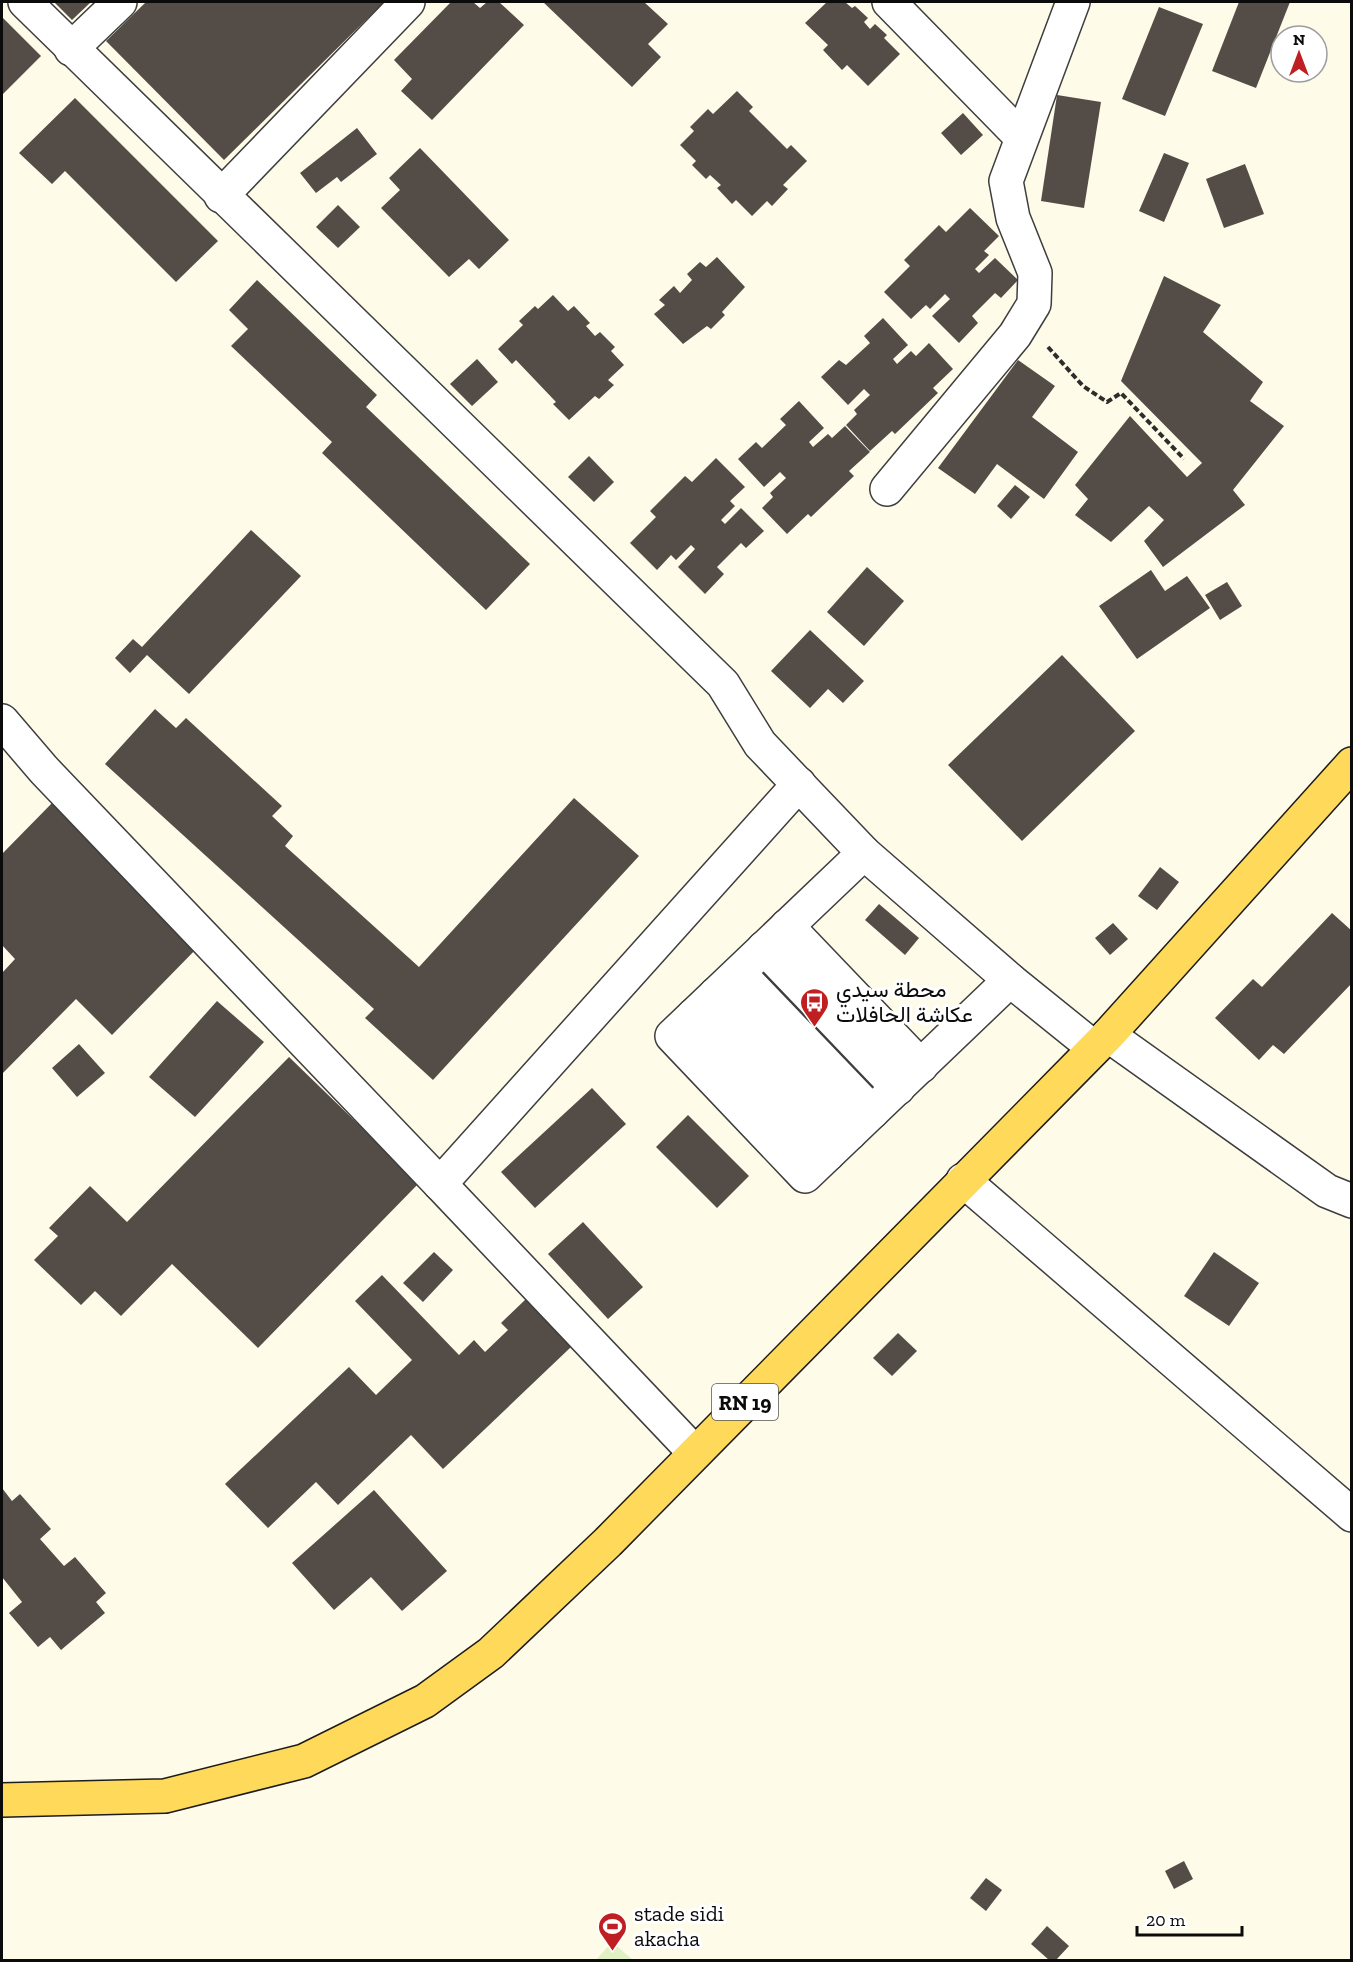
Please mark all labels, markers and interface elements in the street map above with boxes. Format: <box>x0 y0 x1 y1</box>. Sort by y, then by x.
north arrow <box>1269 24 1329 84</box>
text: N <box>1293 30 1305 49</box>
place label: محطة سيدي عكاشة الحافلات <box>836 976 973 1028</box>
bus stop icon: محطة سيدي عكاشة الحافلات <box>799 986 831 1028</box>
road number: RN 19 <box>712 1384 778 1420</box>
scale bar <box>1137 1899 1242 1937</box>
place label: stade sidi akacha <box>634 1900 724 1952</box>
text: 20 m <box>1146 1909 1186 1931</box>
sports icon: stade sidi akacha <box>597 1910 629 1952</box>

